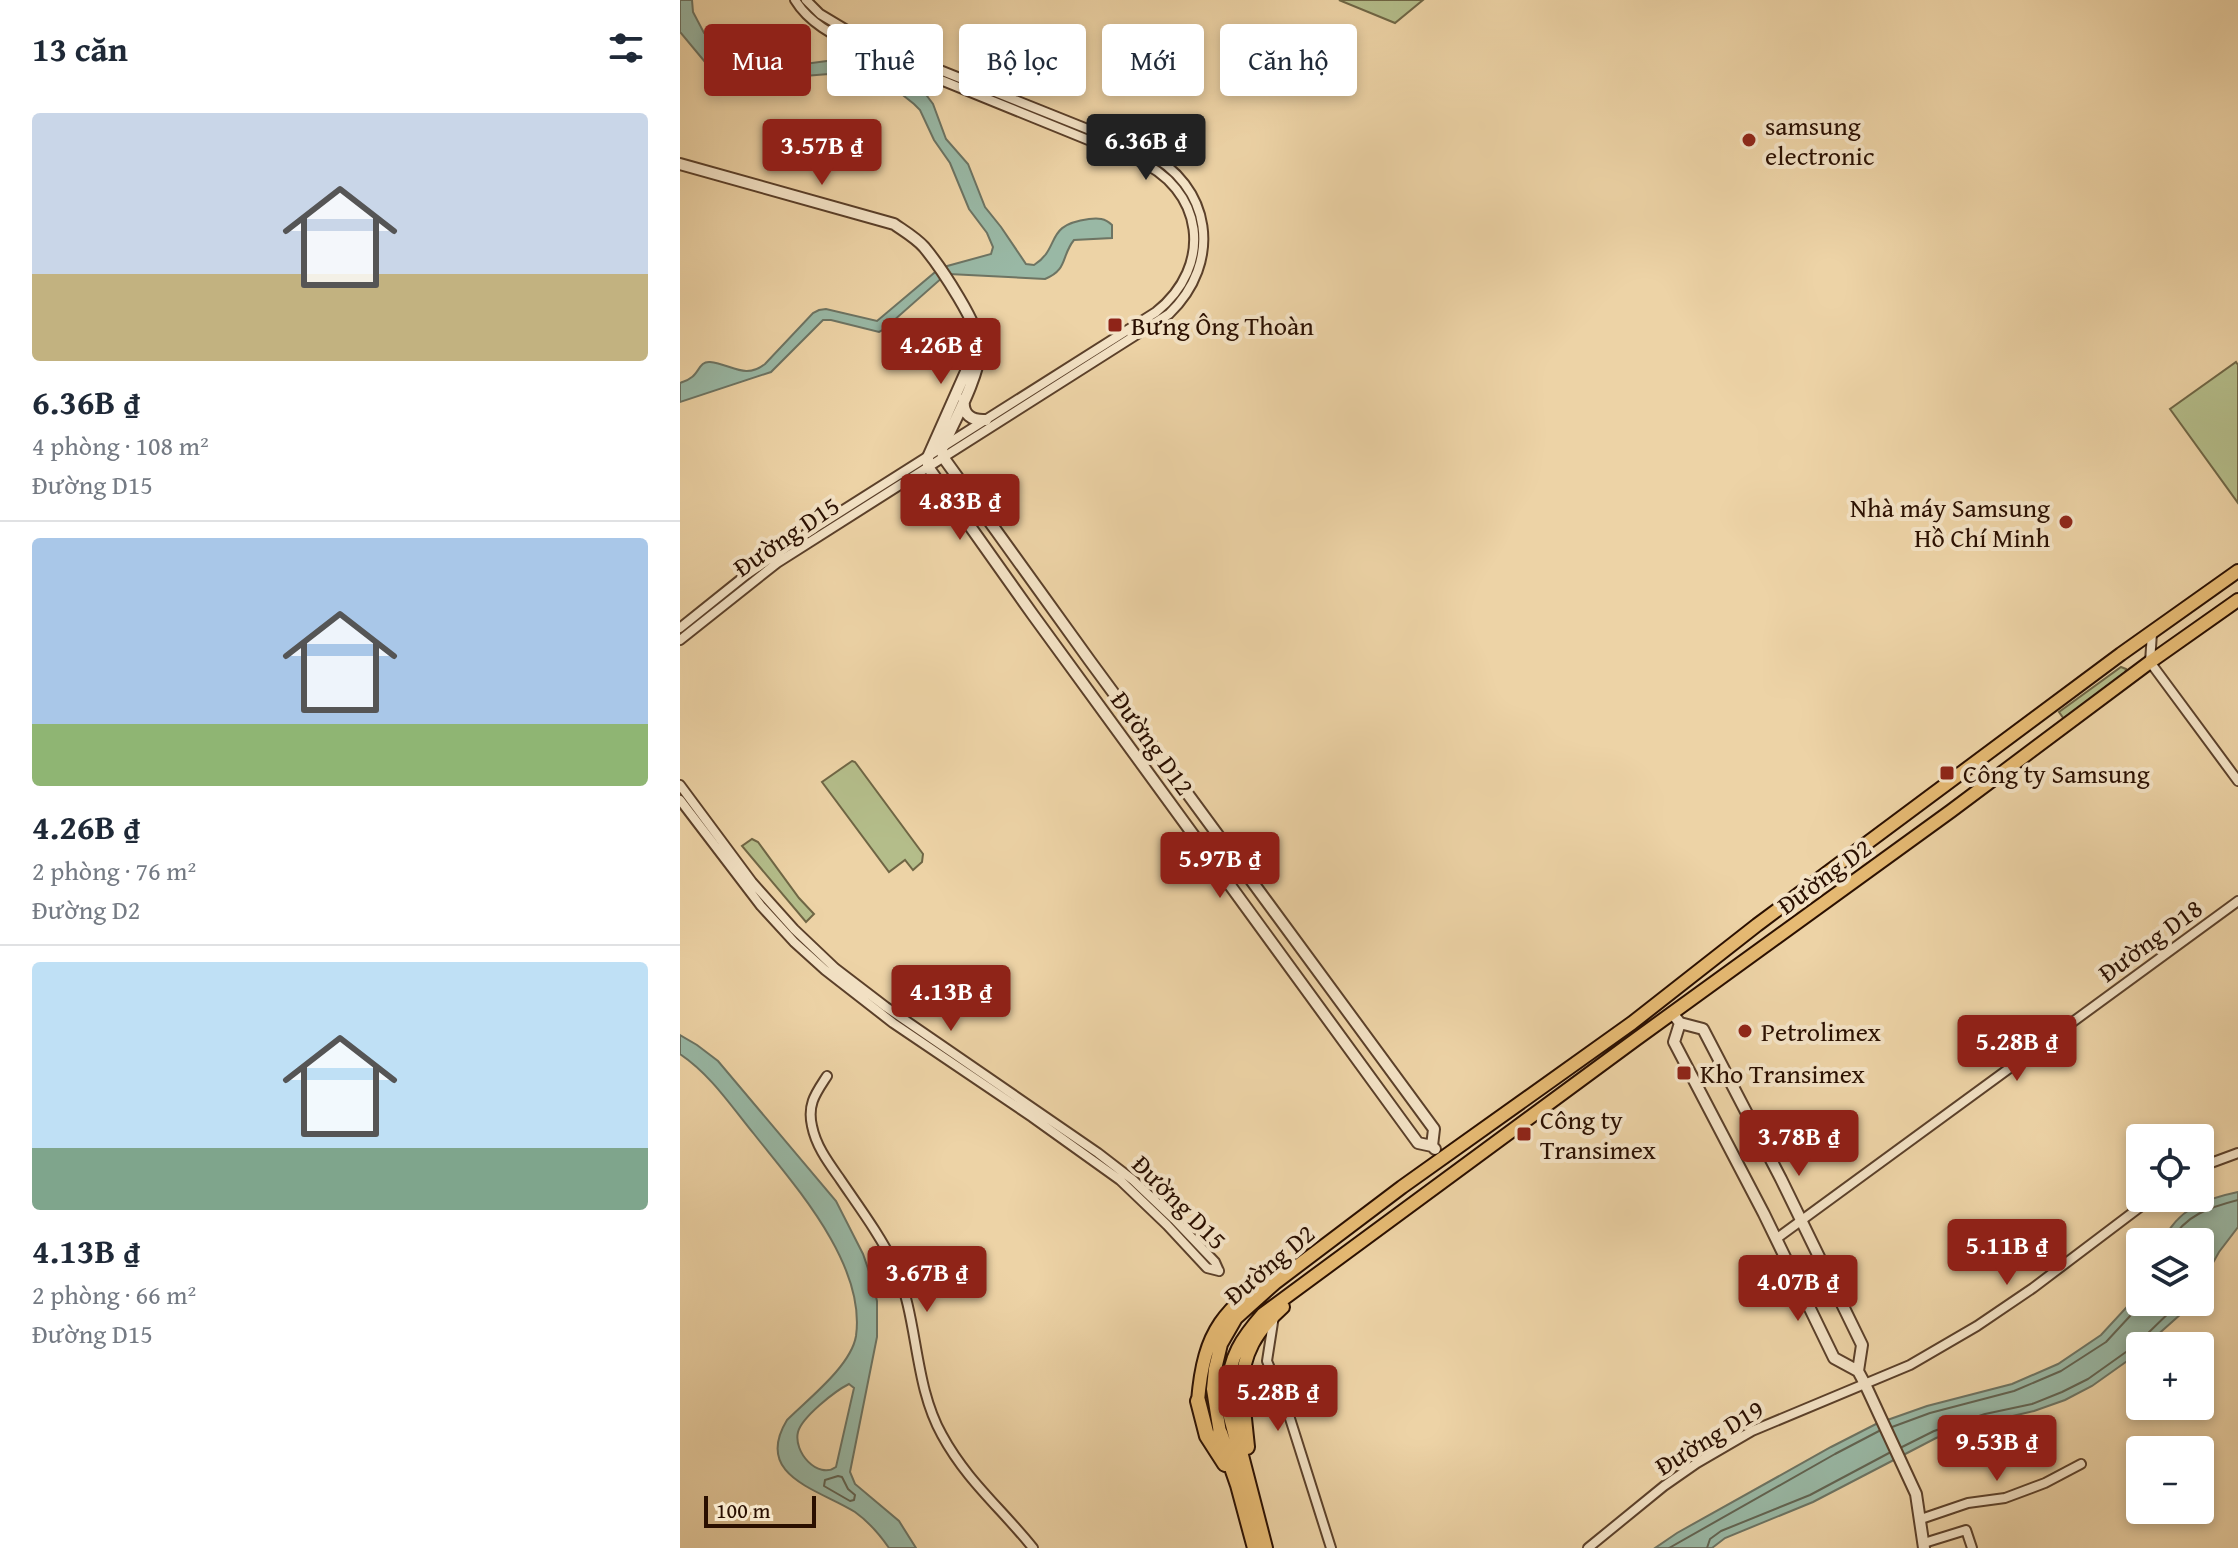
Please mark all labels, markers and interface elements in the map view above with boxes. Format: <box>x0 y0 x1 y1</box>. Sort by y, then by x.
text: 13 căn <box>32 24 128 73</box>
chip: Mua <box>704 24 811 96</box>
chip: Thuê <box>827 24 943 96</box>
chip: Bộ lọc <box>959 24 1086 96</box>
chip: Mới <box>1102 24 1204 96</box>
chip: Căn hộ <box>1220 24 1357 96</box>
icon: filters <box>604 26 648 70</box>
place label: samsung electronic <box>1765 106 1874 175</box>
pin: 6.36B ₫ <box>1072 114 1220 182</box>
pin: 3.57B ₫ <box>748 119 896 187</box>
text: 6.36B ₫ <box>1104 120 1188 159</box>
text: 3.57B ₫ <box>780 125 864 164</box>
marker: samsung electronic <box>1740 131 1758 149</box>
icon: home <box>268 165 412 309</box>
place label: Bưng Ông Thoàn <box>1131 306 1314 345</box>
marker: Bưng Ông Thoàn <box>1106 316 1124 334</box>
pin: 4.26B ₫ <box>867 318 1015 386</box>
text: 4.26B ₫ <box>899 324 983 363</box>
text: 6.36B ₫ <box>32 377 141 426</box>
text: 4 phòng · 108 m² <box>32 426 209 465</box>
text: Đường D15 <box>32 465 153 504</box>
pin: 4.83B ₫ <box>886 474 1034 542</box>
text: 4.83B ₫ <box>918 480 1002 519</box>
street label: Đường D15 <box>725 486 847 586</box>
place label: Nhà máy Samsung Hồ Chí Minh <box>1850 488 2050 557</box>
marker: Nhà máy Samsung Hồ Chí Minh <box>2057 513 2075 531</box>
icon: home <box>268 590 412 734</box>
street label: Đường D12 <box>1102 683 1204 803</box>
place label: Công ty Samsung <box>1963 754 2150 793</box>
marker: Công ty Samsung <box>1938 764 1956 782</box>
text: 4.26B ₫ <box>32 802 141 851</box>
street label: Đường D2 <box>1769 828 1879 924</box>
pin: 5.97B ₫ <box>1146 832 1294 900</box>
text: 5.97B ₫ <box>1178 838 1262 877</box>
text: 2 phòng · 76 m² <box>32 851 196 890</box>
street label: Đường D18 <box>2090 889 2210 991</box>
text: Đường D2 <box>32 890 140 929</box>
pin: 4.13B ₫ <box>877 965 1025 1033</box>
text: 4.13B ₫ <box>909 971 993 1010</box>
place label: Petrolimex <box>1761 1012 1882 1051</box>
icon: home <box>268 1014 412 1158</box>
pin: 5.28B ₫ <box>1943 1015 2091 1083</box>
text: 5.28B ₫ <box>1975 1021 2059 1060</box>
marker: Petrolimex <box>1736 1022 1754 1040</box>
place label: Kho Transimex <box>1700 1054 1866 1093</box>
marker: Kho Transimex <box>1675 1064 1693 1082</box>
place label: Công ty Transimex <box>1540 1100 1657 1169</box>
pin: 3.78B ₫ <box>1725 1110 1873 1178</box>
text: 3.78B ₫ <box>1757 1116 1841 1155</box>
map controls <box>2126 1124 2214 1524</box>
button: locate <box>2126 1124 2214 1212</box>
marker: Công ty Transimex <box>1515 1125 1533 1143</box>
street label: Đường D15 <box>1124 1146 1236 1258</box>
street label: Đường D2 <box>1215 1214 1323 1314</box>
pin: 5.11B ₫ <box>1933 1219 2081 1287</box>
text: 5.11B ₫ <box>1965 1225 2049 1264</box>
text: 4.13B ₫ <box>32 1226 141 1275</box>
button: layers <box>2126 1228 2214 1316</box>
pin: 3.67B ₫ <box>853 1246 1001 1314</box>
text: 3.67B ₫ <box>885 1252 969 1291</box>
pin: 4.07B ₫ <box>1724 1255 1872 1323</box>
text: 4.07B ₫ <box>1756 1261 1840 1300</box>
text: 2 phòng · 66 m² <box>32 1275 196 1314</box>
text: Đường D15 <box>32 1314 153 1353</box>
button: + <box>2126 1332 2214 1420</box>
pin: 5.28B ₫ <box>1204 1365 1352 1433</box>
text: 5.28B ₫ <box>1236 1371 1320 1410</box>
street label: Đường D19 <box>1647 1389 1771 1485</box>
pin: 9.53B ₫ <box>1923 1415 2071 1483</box>
text: 9.53B ₫ <box>1955 1421 2039 1460</box>
button: − <box>2126 1436 2214 1524</box>
scale bar <box>704 1492 816 1528</box>
text: 100 m <box>716 1494 771 1526</box>

